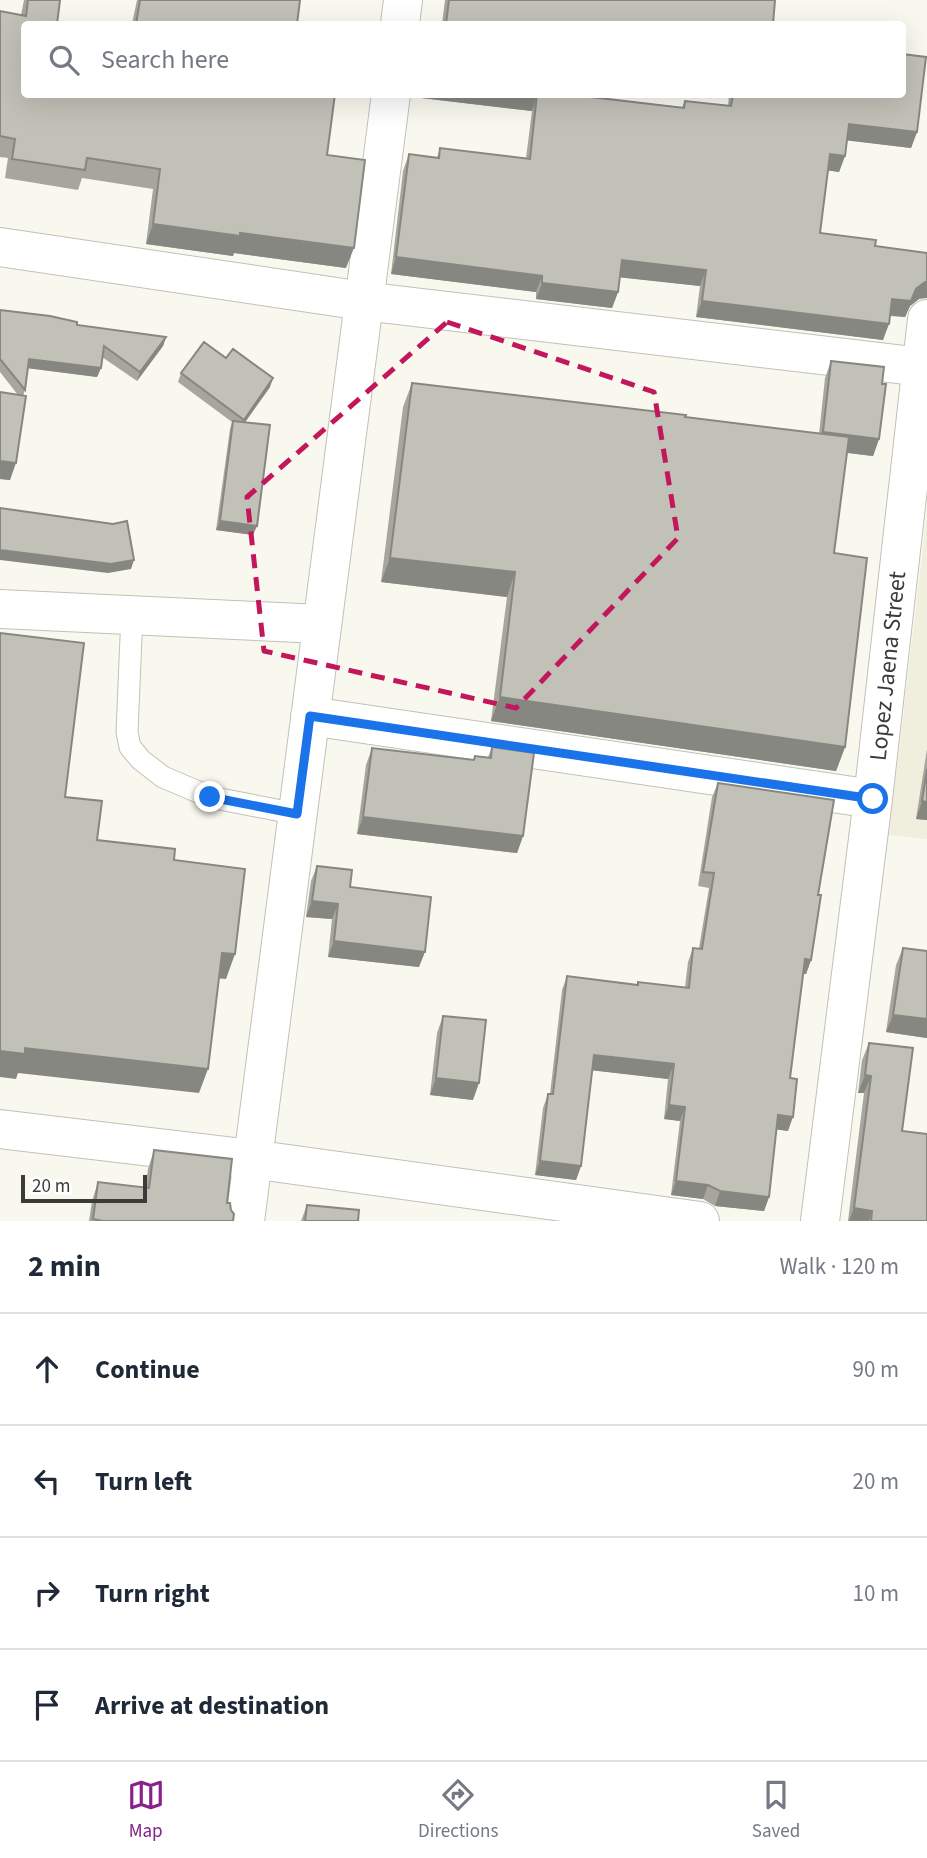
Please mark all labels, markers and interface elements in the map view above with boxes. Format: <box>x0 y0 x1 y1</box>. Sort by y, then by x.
search box <box>21 21 906 98</box>
icon: search <box>45 41 83 79</box>
text: Search here <box>101 41 229 78</box>
street label: Lopez Jaena Street <box>861 570 915 762</box>
route end <box>194 781 225 812</box>
route start <box>857 783 888 814</box>
scale bar <box>21 1172 147 1204</box>
text: 20 m <box>32 1173 70 1200</box>
text: 2 min <box>28 1245 101 1288</box>
text: Walk · 120 m <box>780 1250 899 1283</box>
icon: ahead <box>28 1350 66 1388</box>
text: Continue <box>95 1351 200 1388</box>
text: 90 m <box>852 1353 899 1386</box>
icon: left <box>28 1462 66 1500</box>
text: Turn left <box>95 1463 192 1500</box>
text: 20 m <box>852 1465 899 1498</box>
icon: right <box>28 1574 66 1612</box>
text: Turn right <box>95 1575 210 1612</box>
text: 10 m <box>852 1577 899 1610</box>
icon: arrive <box>28 1686 66 1724</box>
text: Arrive at destination <box>95 1687 329 1724</box>
tab: Map <box>127 1776 165 1845</box>
tab: Directions <box>418 1776 498 1845</box>
tab: Saved <box>752 1776 800 1845</box>

